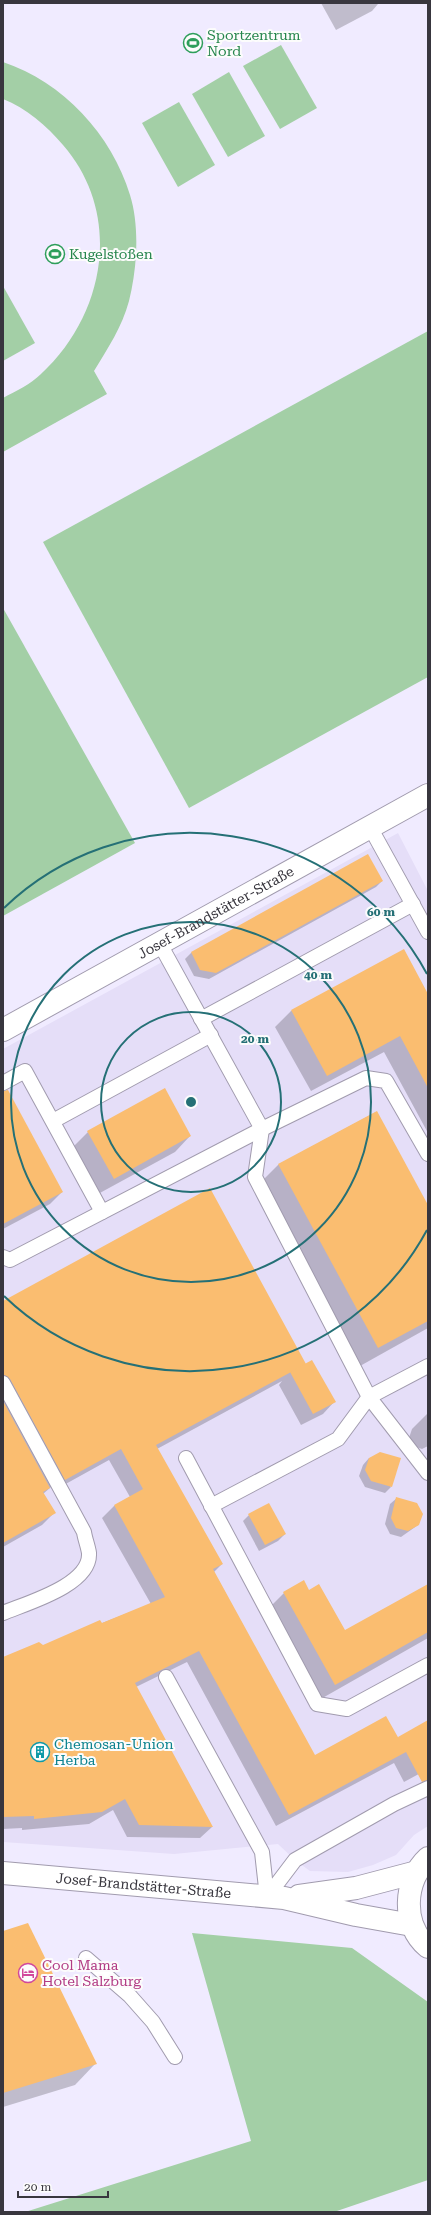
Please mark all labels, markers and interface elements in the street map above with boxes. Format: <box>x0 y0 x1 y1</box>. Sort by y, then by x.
place label: Sportzentrum Nord <box>207 27 301 59</box>
sports icon: Sportzentrum Nord <box>182 32 204 54</box>
sports icon: Kugelstoßen <box>44 243 66 265</box>
place label: Kugelstoßen <box>69 246 153 262</box>
street label: Josef-Brandstätter-Straße <box>135 863 297 962</box>
text: 60 m <box>367 905 395 919</box>
text: 40 m <box>304 968 332 982</box>
text: 20 m <box>241 1032 269 1046</box>
centre of rings <box>184 1095 198 1109</box>
place label: Chemosan-Union Herba <box>54 1736 174 1768</box>
building icon: Chemosan-Union Herba <box>29 1741 51 1763</box>
street label: Josef-Brandstätter-Straße <box>55 1870 232 1901</box>
place label: Cool Mama Hotel Salzburg <box>42 1957 141 1989</box>
hotel icon: Cool Mama Hotel Salzburg <box>17 1962 39 1984</box>
scale bar <box>18 2173 108 2199</box>
text: 20 m <box>24 2180 51 2194</box>

